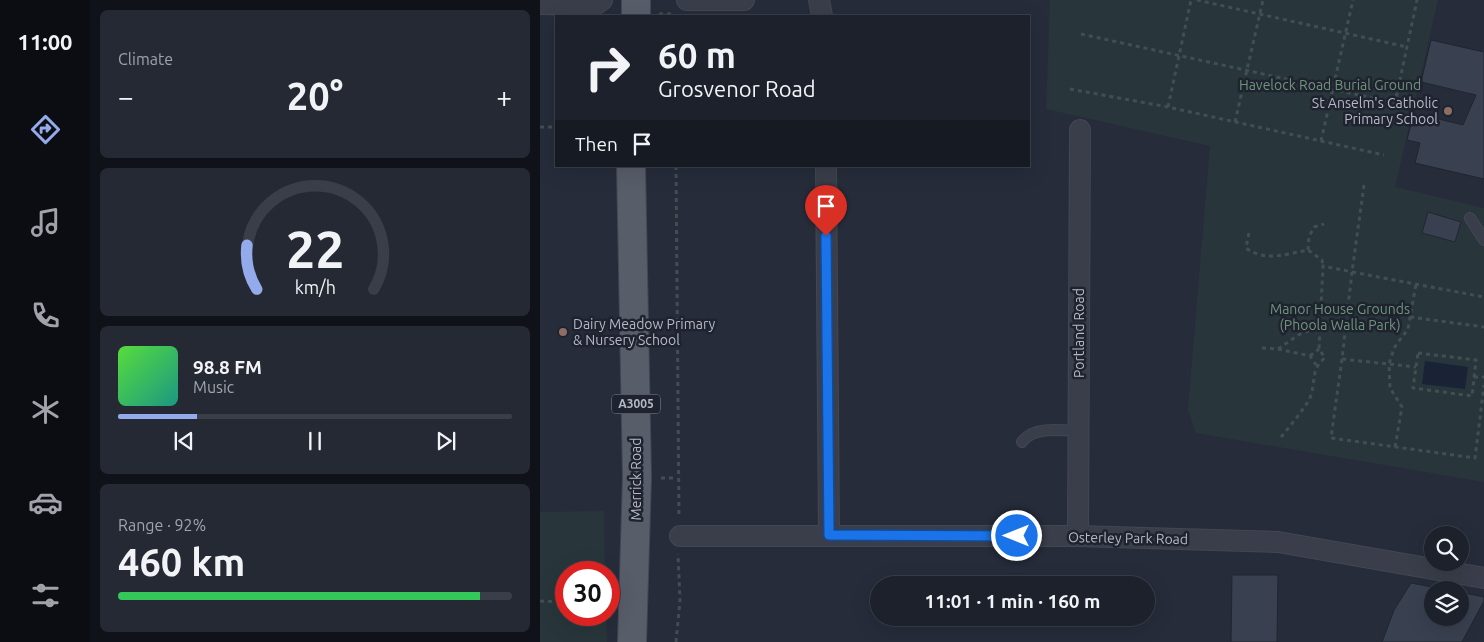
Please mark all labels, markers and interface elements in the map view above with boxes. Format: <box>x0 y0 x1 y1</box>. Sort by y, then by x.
text: 11:00 <box>17 29 73 54</box>
icon: right <box>575 35 640 100</box>
text: 60 m <box>658 35 736 75</box>
text: Climate <box>118 50 173 68</box>
text: 20° <box>287 75 343 117</box>
text: Grosvenor Road <box>658 76 816 101</box>
park label: Havelock Road Burial Ground <box>1239 77 1421 93</box>
text: − <box>118 81 134 112</box>
text: + <box>496 81 512 112</box>
place label: St Anselm's Catholic Primary School <box>1312 95 1438 127</box>
marker: St Anselm's Catholic Primary School <box>1442 105 1454 117</box>
icon: directions <box>28 112 63 147</box>
icon: arrive <box>628 130 656 158</box>
text: Then <box>575 133 618 155</box>
pin <box>805 185 847 236</box>
icon: arrive <box>812 192 840 220</box>
icon: music <box>28 205 63 240</box>
text: 22 <box>286 220 344 278</box>
text: km/h <box>294 277 336 297</box>
street label: Portland Road <box>1071 288 1087 378</box>
icon: phone <box>28 298 63 333</box>
park label: Manor House Grounds (Phoola Walla Park) <box>1270 301 1410 333</box>
place label: Dairy Meadow Primary & Nursery School <box>573 316 716 348</box>
marker: Dairy Meadow Primary & Nursery School <box>557 326 569 338</box>
text: 98.8 FM <box>193 356 262 378</box>
text: Music <box>193 378 234 396</box>
icon: climate <box>28 392 63 427</box>
road number: A3005 <box>612 394 660 414</box>
icon: previous <box>170 427 198 455</box>
icon: pause <box>301 427 329 455</box>
icon: next <box>432 427 460 455</box>
street label: Merrick Road <box>628 438 644 520</box>
icon: car <box>28 485 63 520</box>
position arrow <box>990 509 1042 561</box>
text: Range · 92% <box>118 516 206 534</box>
map controls <box>1424 526 1469 626</box>
button: search <box>1424 526 1469 571</box>
street label: Osterley Park Road <box>1068 529 1188 547</box>
text: 460 km <box>118 541 245 583</box>
speed limit sign: 30 <box>555 561 620 626</box>
icon: filters <box>28 578 63 613</box>
button: layers <box>1424 581 1469 626</box>
text: 11:01 · 1 min · 160 m <box>925 590 1100 612</box>

